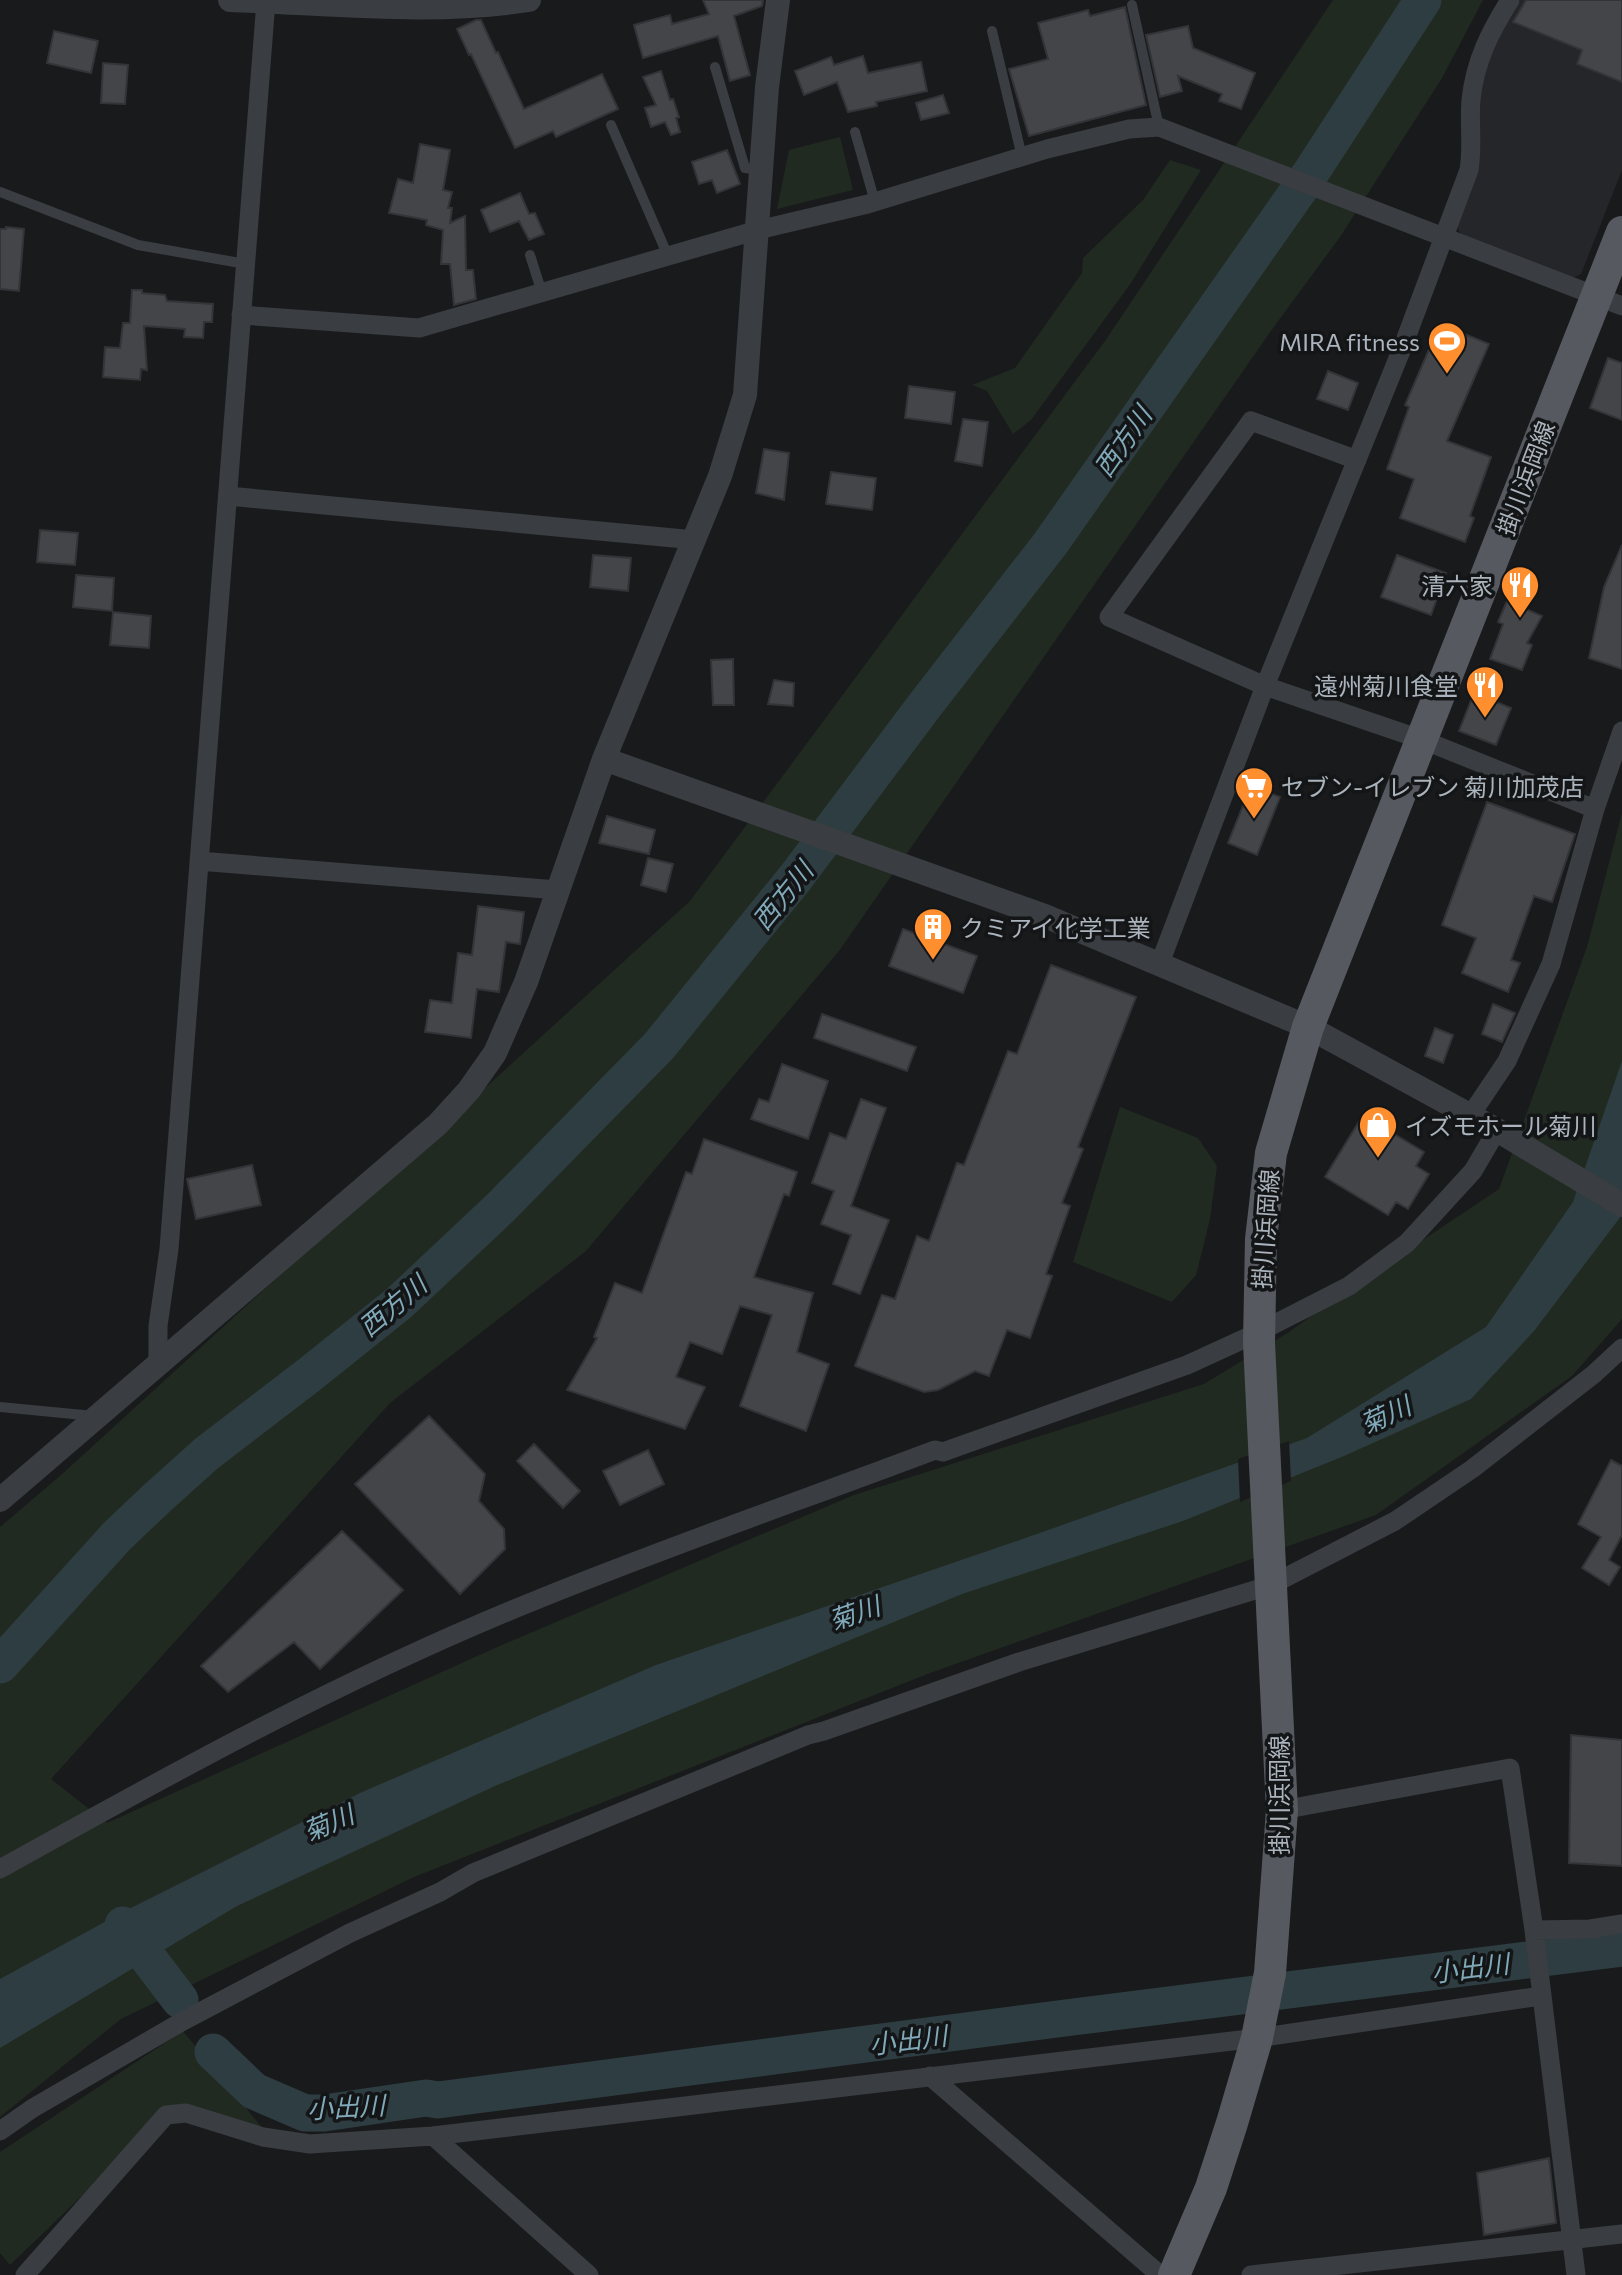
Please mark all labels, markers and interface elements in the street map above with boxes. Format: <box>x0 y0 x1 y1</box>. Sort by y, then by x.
sports icon: MIRA fitness <box>1426 320 1468 375</box>
place label: MIRA fitness <box>1279 327 1420 356</box>
water label: 西方川 <box>1087 398 1159 482</box>
street label: 掛川浜岡線 <box>1490 417 1560 539</box>
restaurant icon: 清六家 <box>1499 564 1541 619</box>
place label: 清六家 <box>1421 571 1493 600</box>
restaurant icon: 遠州菊川食堂 <box>1464 664 1506 719</box>
place label: 遠州菊川食堂 <box>1314 671 1458 700</box>
supermarket icon: セブン-イレブン 菊川加茂店 <box>1233 765 1275 820</box>
place label: セブン-イレブン 菊川加茂店 <box>1281 772 1584 801</box>
water label: 西方川 <box>745 853 820 935</box>
building icon: クミアイ化学工業 <box>912 906 954 961</box>
place label: クミアイ化学工業 <box>960 913 1151 942</box>
shop icon: イズモホール菊川 <box>1357 1104 1399 1159</box>
place label: イズモホール菊川 <box>1405 1111 1596 1140</box>
street label: 掛川浜岡線 <box>1246 1168 1284 1290</box>
water label: 西方川 <box>352 1266 434 1342</box>
water label: 菊川 <box>1355 1388 1418 1439</box>
water label: 菊川 <box>824 1588 886 1635</box>
street label: 掛川浜岡線 <box>1264 1735 1293 1855</box>
water label: 菊川 <box>298 1796 361 1846</box>
water label: 小出川 <box>1429 1946 1514 1987</box>
water label: 小出川 <box>867 2018 952 2059</box>
water label: 小出川 <box>306 2088 389 2124</box>

